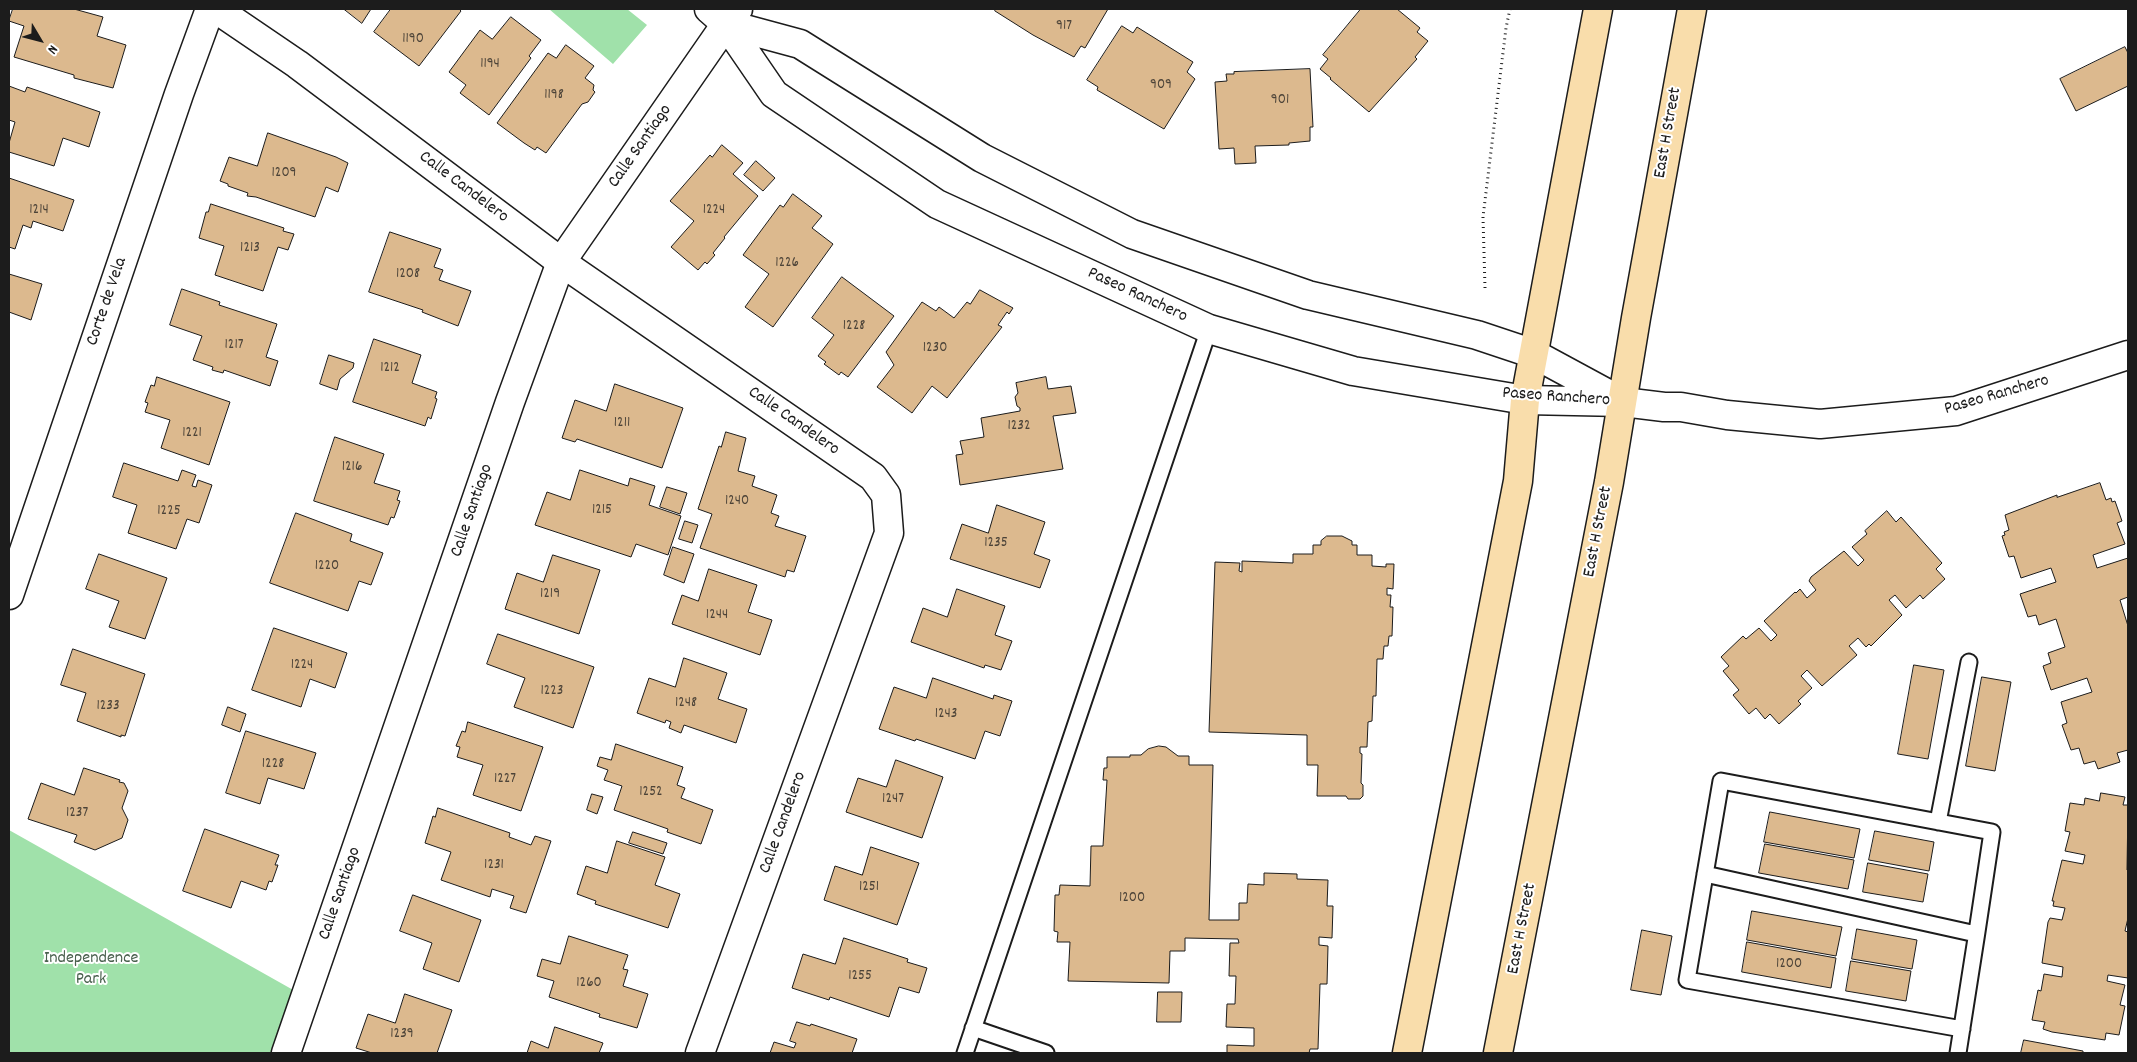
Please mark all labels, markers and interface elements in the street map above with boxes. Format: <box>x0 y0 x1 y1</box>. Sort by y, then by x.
north arrow <box>15 15 65 65</box>
house number: 917 <box>1056 18 1072 36</box>
house number: 1190 <box>402 31 424 49</box>
text: N <box>42 40 62 58</box>
house number: 1194 <box>480 56 500 74</box>
house number: 909 <box>1150 77 1172 95</box>
street label: East H Street <box>1650 86 1688 180</box>
house number: 1198 <box>544 87 564 105</box>
house number: 901 <box>1271 92 1289 110</box>
street label: Calle Santiago <box>604 101 678 193</box>
street label: Calle Candelero <box>414 147 512 229</box>
house number: 1209 <box>272 165 296 183</box>
house number: 1214 <box>29 202 49 220</box>
house number: 1224 <box>703 202 725 220</box>
house number: 1213 <box>240 240 260 258</box>
street label: Corte de Vela <box>83 255 133 349</box>
house number: 1226 <box>775 255 799 273</box>
street label: Paseo Ranchero <box>1084 263 1190 329</box>
house number: 1208 <box>396 266 420 284</box>
house number: 1228 <box>843 318 865 336</box>
house number: 1217 <box>225 337 243 355</box>
house number: 1230 <box>923 340 947 358</box>
house number: 1212 <box>380 360 400 378</box>
street label: Paseo Ranchero <box>1942 371 2052 421</box>
street label: Calle Candelero <box>743 383 843 461</box>
street label: Paseo Ranchero <box>1501 383 1611 413</box>
house number: 1211 <box>614 415 630 433</box>
house number: 1232 <box>1007 418 1031 436</box>
house number: 1221 <box>182 425 202 443</box>
house number: 1216 <box>342 459 362 477</box>
street label: Calle Santiago <box>447 462 499 560</box>
street label: East H Street <box>1580 485 1618 579</box>
house number: 1240 <box>725 493 749 511</box>
house number: 1215 <box>592 502 612 520</box>
house number: 1225 <box>157 503 181 521</box>
house number: 1235 <box>984 535 1008 553</box>
house number: 1220 <box>315 558 339 576</box>
house number: 1219 <box>540 586 560 604</box>
house number: 1244 <box>706 607 728 625</box>
house number: 1224 <box>291 657 313 675</box>
house number: 1223 <box>540 683 564 701</box>
house number: 1248 <box>675 695 697 713</box>
house number: 1233 <box>96 698 120 716</box>
house number: 1243 <box>935 706 957 724</box>
house number: 1228 <box>262 756 284 774</box>
street label: Calle Candelero <box>756 769 812 877</box>
house number: 1227 <box>494 771 516 789</box>
house number: 1252 <box>639 784 663 802</box>
house number: 1247 <box>882 791 904 809</box>
house number: 1237 <box>66 805 88 823</box>
street label: Calle Santiago <box>315 845 367 943</box>
house number: 1231 <box>484 857 504 875</box>
house number: 1251 <box>859 879 879 897</box>
street label: East H Street <box>1504 882 1542 976</box>
house number: 1200 <box>1119 890 1145 908</box>
park label: Independence Park <box>44 949 138 992</box>
house number: 1200 <box>1776 956 1802 974</box>
house number: 1255 <box>848 968 872 986</box>
house number: 1260 <box>576 975 602 993</box>
house number: 1239 <box>390 1026 414 1044</box>

